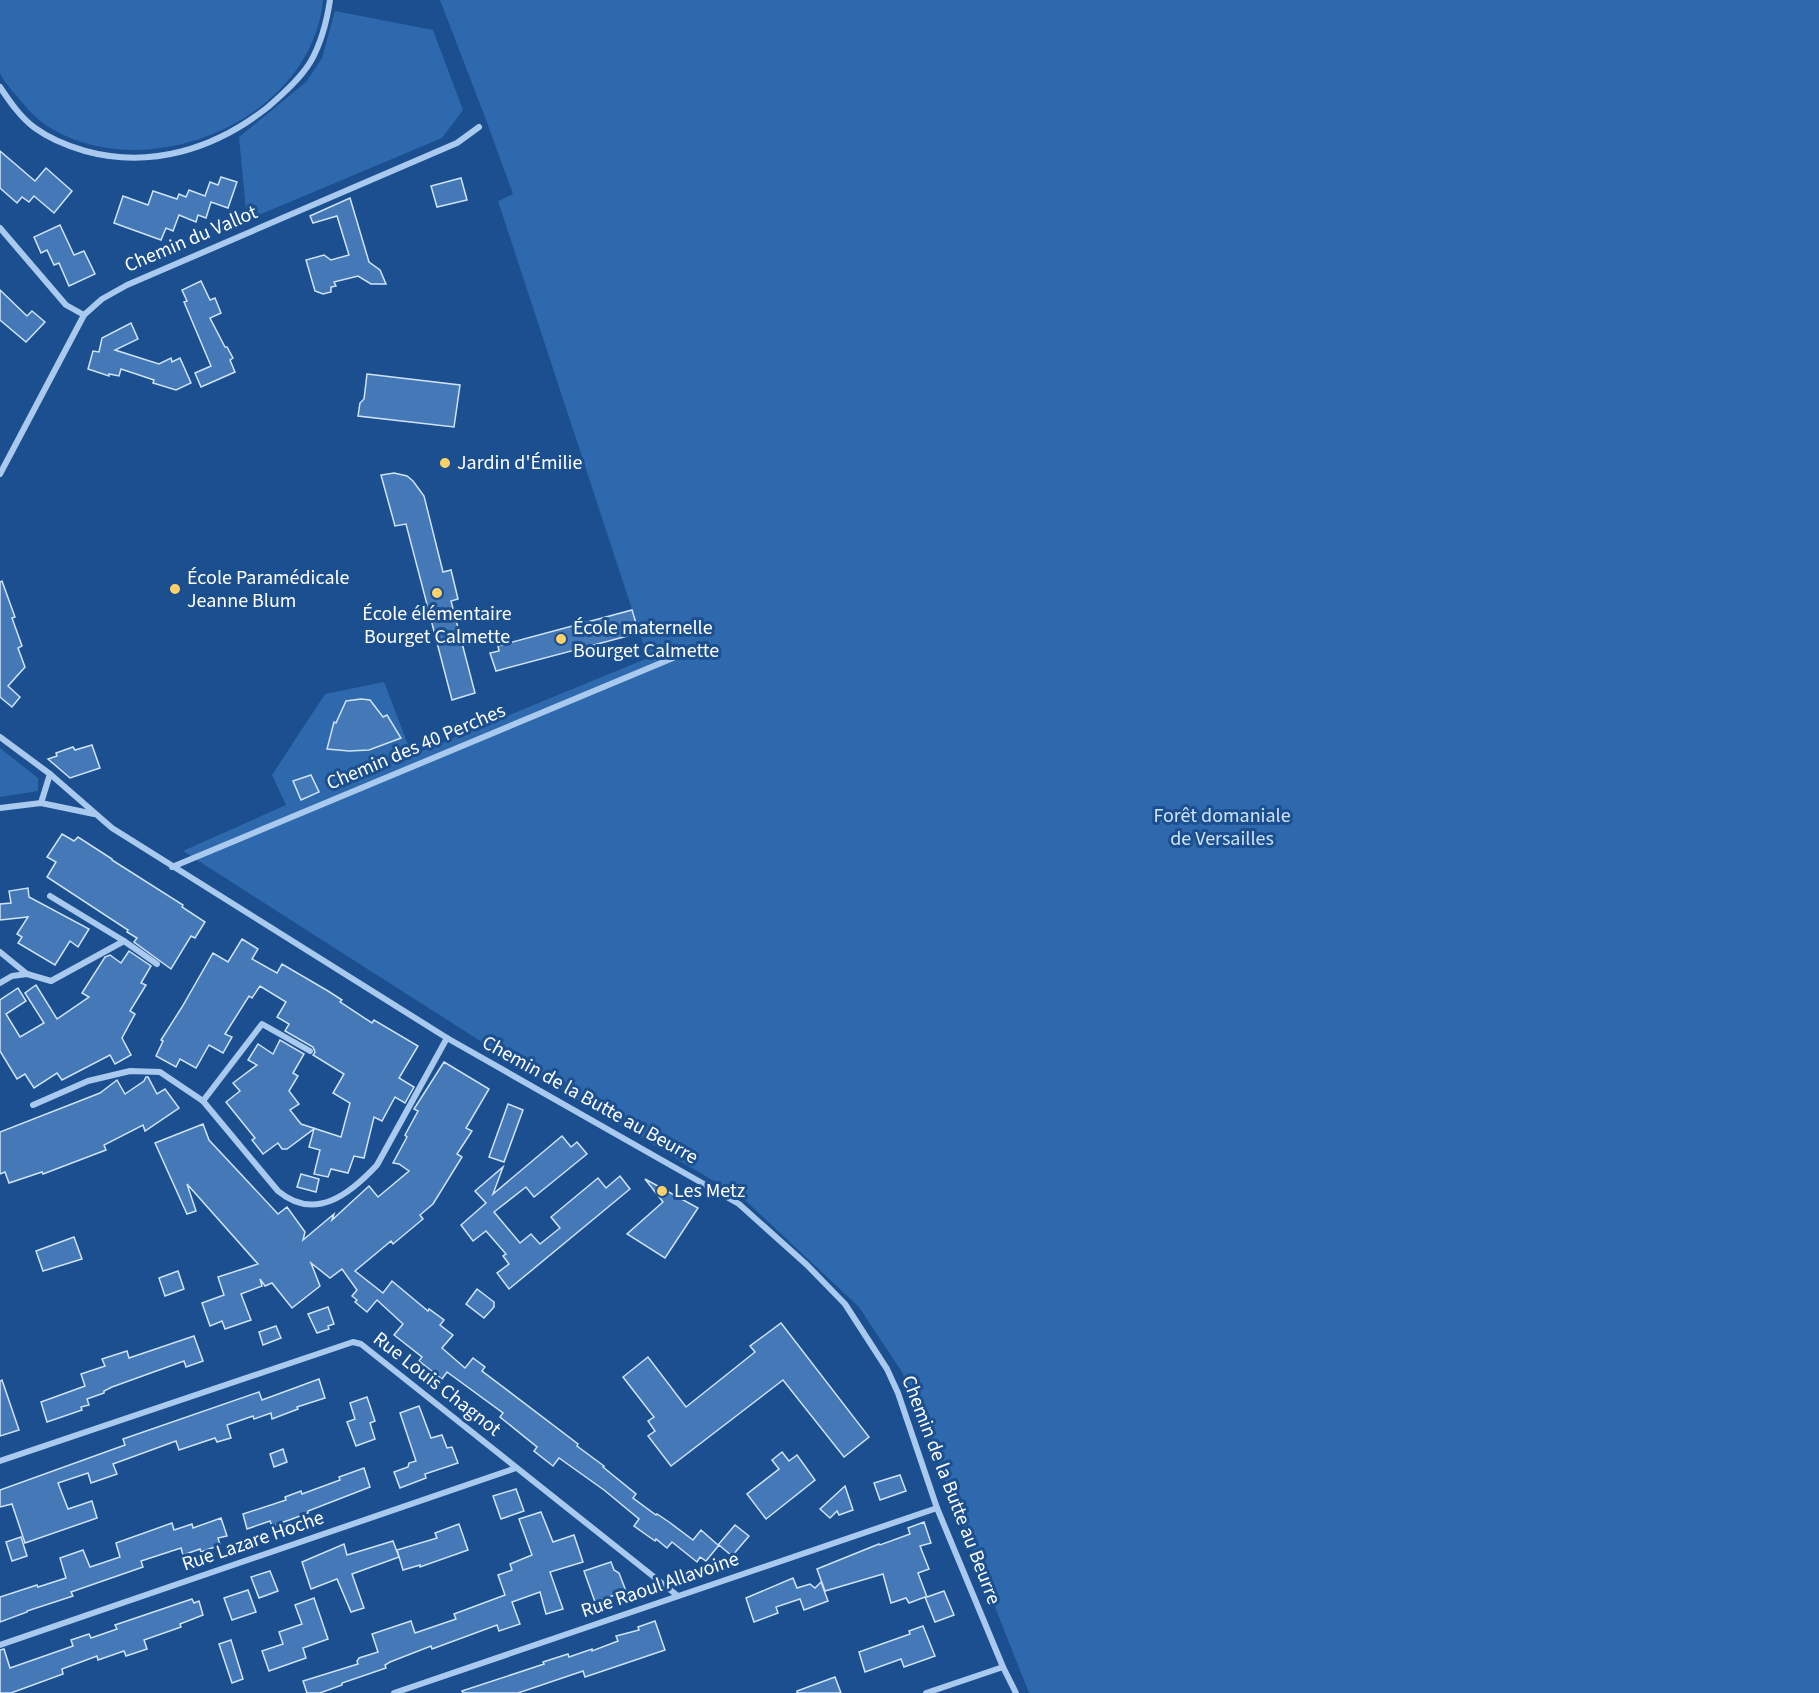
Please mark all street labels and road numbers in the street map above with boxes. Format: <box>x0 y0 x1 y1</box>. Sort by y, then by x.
street label: Chemin du Vallot <box>120 198 262 280</box>
street label: Chemin des 40 Perches <box>322 697 510 797</box>
street label: Chemin de la Butte au Beurre <box>477 1029 703 1171</box>
street label: Rue Louis Chagnot <box>367 1325 507 1443</box>
street label: Chemin de la Butte au Beurre <box>894 1371 1008 1609</box>
street label: Rue Lazare Hoche <box>178 1504 328 1578</box>
street label: Rue Raoul Allavoine <box>577 1545 743 1625</box>

